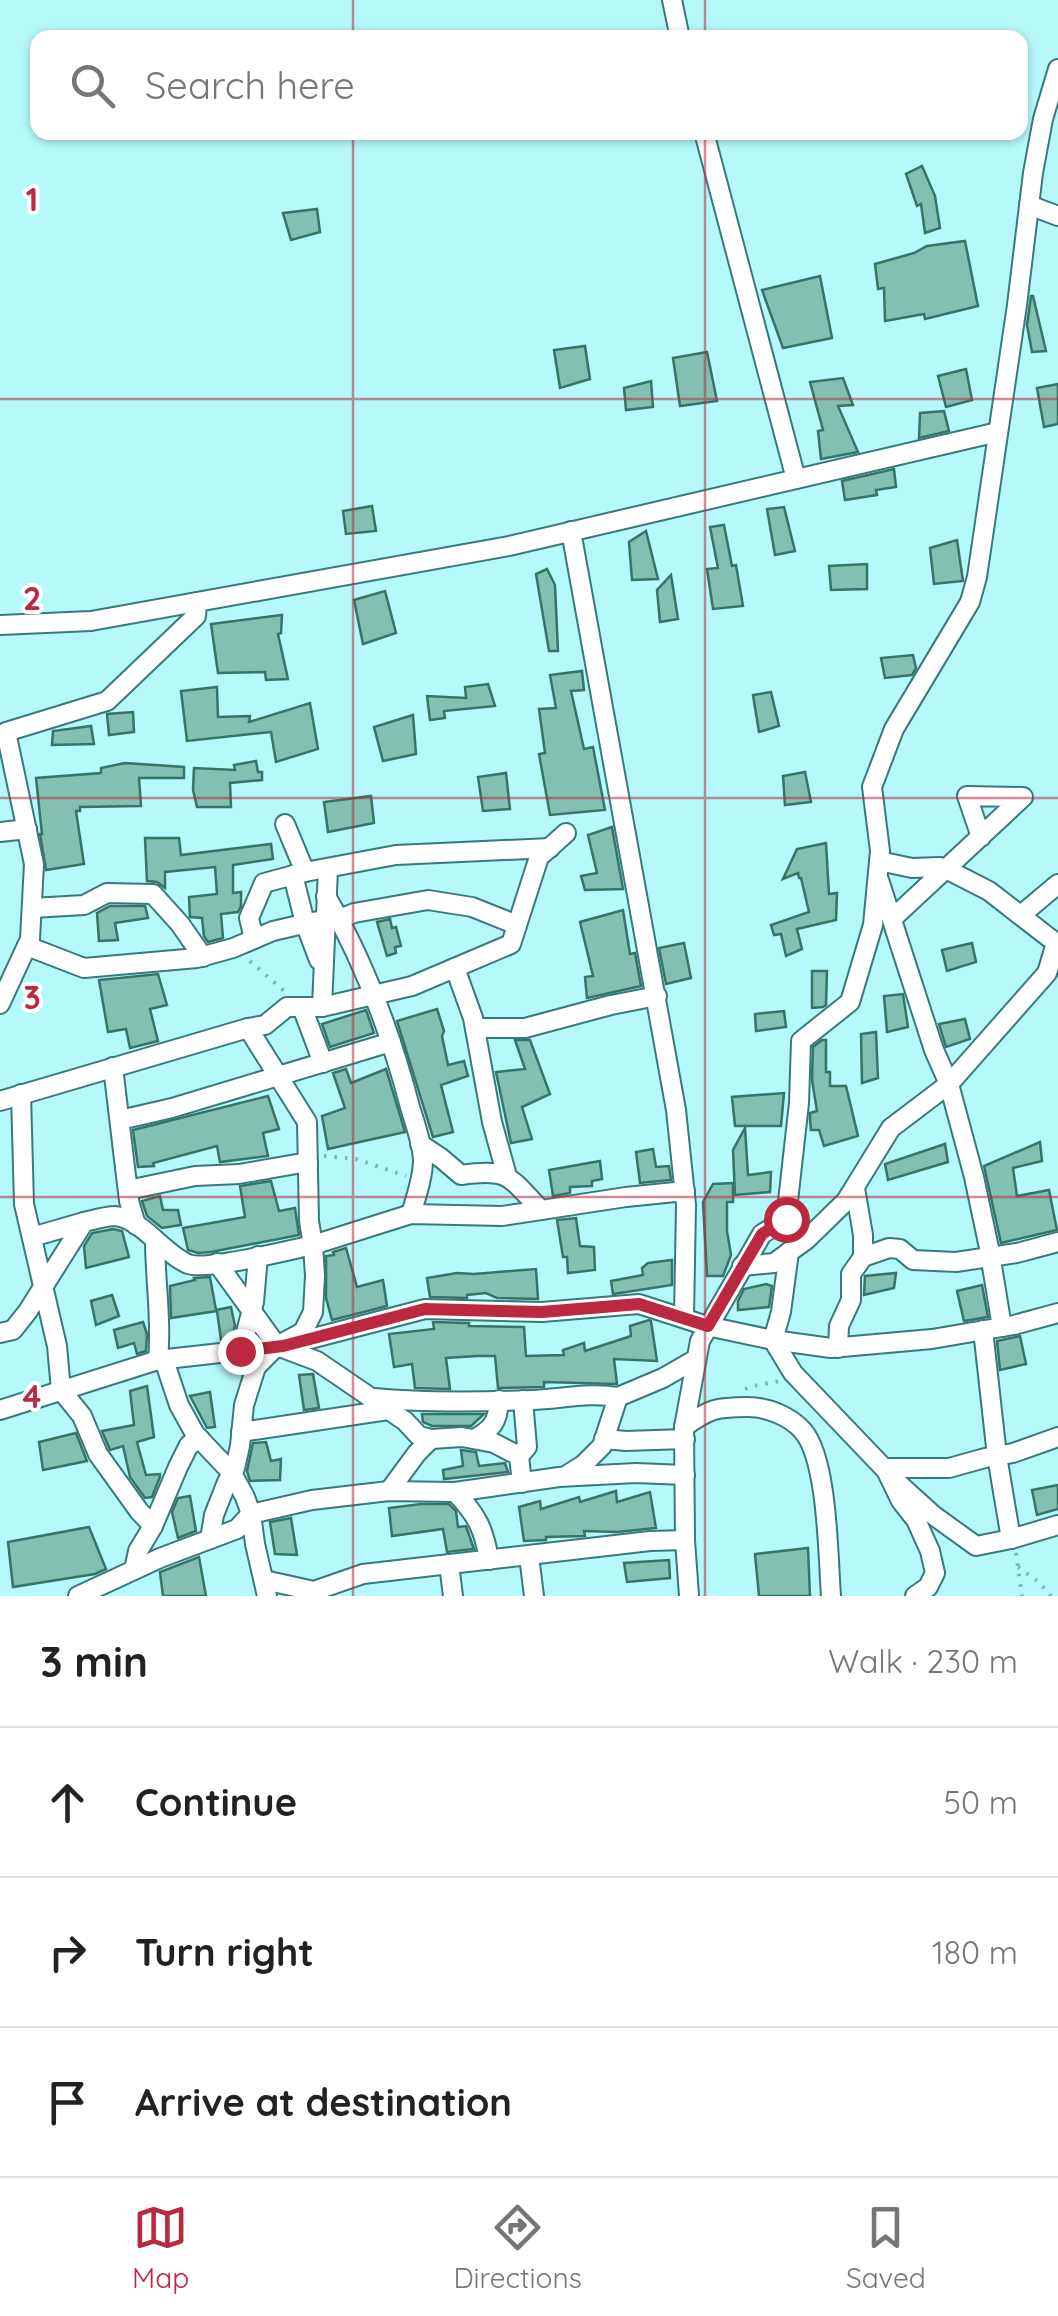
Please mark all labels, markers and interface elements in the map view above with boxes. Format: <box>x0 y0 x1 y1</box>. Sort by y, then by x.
search box <box>30 30 1028 140</box>
icon: search <box>65 58 120 113</box>
text: Search here <box>145 61 355 109</box>
text: 1 <box>26 179 38 219</box>
text: 2 <box>23 578 41 618</box>
text: 3 <box>23 977 41 1017</box>
route start <box>764 1197 810 1243</box>
route end <box>218 1329 264 1375</box>
text: 4 <box>23 1376 42 1416</box>
text: 3 min <box>40 1635 148 1688</box>
text: Walk · 230 m <box>828 1641 1018 1681</box>
icon: ahead <box>40 1775 95 1830</box>
text: Continue <box>135 1778 297 1826</box>
text: 50 m <box>944 1782 1018 1822</box>
icon: right <box>40 1925 95 1980</box>
text: Turn right <box>135 1928 314 1976</box>
text: 180 m <box>932 1932 1018 1972</box>
icon: arrive <box>40 2075 95 2130</box>
text: Arrive at destination <box>135 2078 512 2126</box>
tab: Map <box>132 2200 189 2295</box>
tab: Directions <box>453 2200 582 2295</box>
tab: Saved <box>846 2200 926 2295</box>

